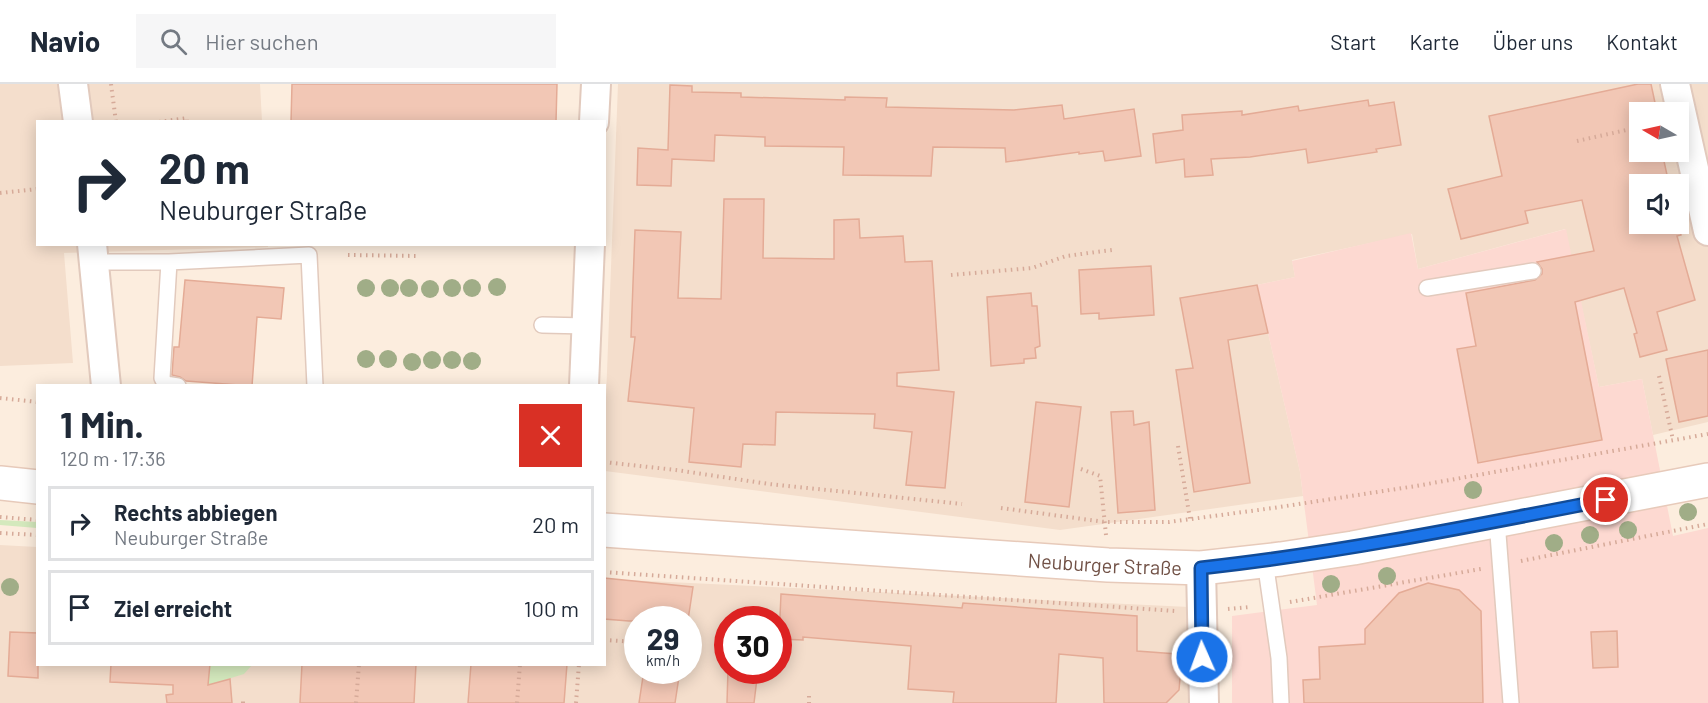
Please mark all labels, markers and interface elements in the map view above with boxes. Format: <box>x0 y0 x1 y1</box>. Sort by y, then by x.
search box <box>136 14 556 68</box>
text: Navio <box>30 24 100 58</box>
icon: search <box>157 25 190 58</box>
text: Hier suchen <box>205 28 319 54</box>
text: Start <box>1330 29 1377 54</box>
text: Karte <box>1410 29 1460 54</box>
text: Über uns <box>1493 29 1573 54</box>
text: Kontakt <box>1606 29 1678 54</box>
north arrow <box>1629 102 1689 162</box>
map controls <box>1629 102 1689 234</box>
text: 20 m <box>159 142 250 192</box>
icon: right <box>60 144 138 222</box>
button: sound <box>1629 174 1689 234</box>
text: Neuburger Straße <box>159 193 368 225</box>
text: 1 Min. <box>60 402 144 445</box>
button: close <box>519 404 582 467</box>
text: 120 m · 17:36 <box>60 446 166 470</box>
pin <box>1580 474 1631 525</box>
icon: arrive <box>1589 483 1622 516</box>
text: Rechts abbiegen <box>114 499 277 525</box>
icon: right <box>63 507 96 540</box>
text: 20 m <box>532 511 579 537</box>
text: Neuburger Straße <box>114 525 268 549</box>
street label: Neuburger Straße <box>1027 547 1182 579</box>
icon: arrive <box>63 591 96 624</box>
text: Ziel erreicht <box>114 595 232 621</box>
text: 100 m <box>524 595 579 621</box>
speed limit sign: 30 <box>714 606 792 684</box>
text: 29 <box>647 620 679 656</box>
position arrow <box>1170 625 1234 689</box>
text: km/h <box>646 651 680 669</box>

